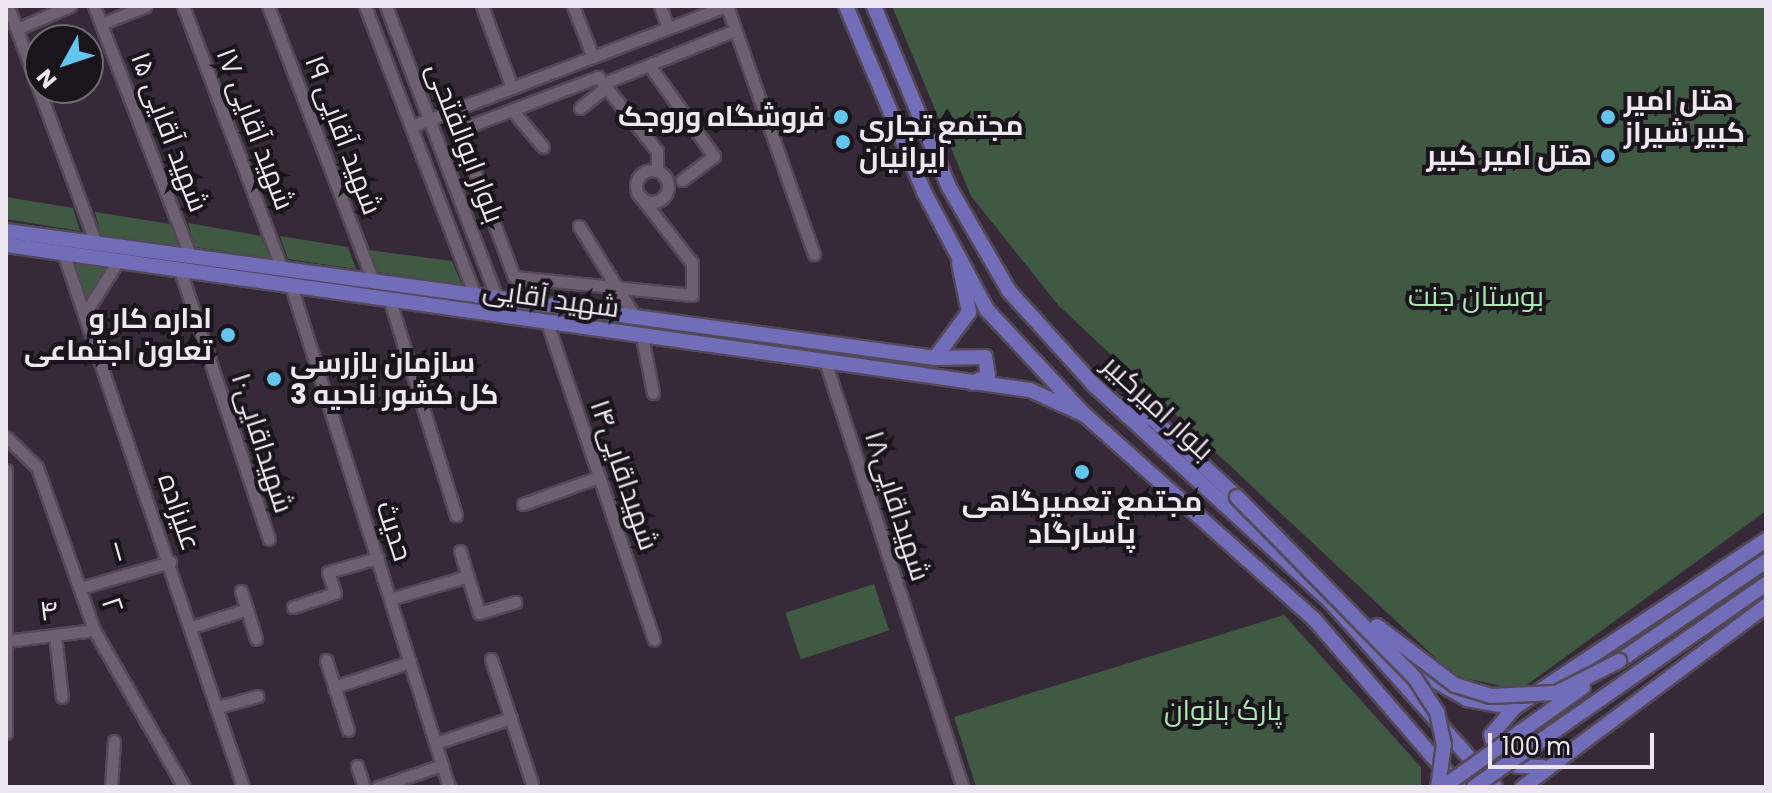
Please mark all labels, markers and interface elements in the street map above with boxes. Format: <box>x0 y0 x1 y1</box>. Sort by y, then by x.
north arrow <box>24 24 104 104</box>
street label: شهید آقایی ۱۷ <box>209 43 301 215</box>
street label: شهید آقایی ۱۵ <box>123 47 215 217</box>
street label: شهید آقایی ۱۹ <box>297 51 389 219</box>
street label: بلوار ابوالفتحی <box>419 58 511 228</box>
text: N <box>30 62 64 95</box>
place label: هتل امیر کبیر شیراز <box>1624 84 1745 150</box>
place label: فروشگاه وروجک <box>618 100 825 134</box>
marker: فروشگاه وروجک <box>832 108 850 126</box>
marker: هتل امیر کبیر شیراز <box>1599 108 1617 126</box>
place label: مجتمع تجاری ایرانیان <box>859 109 1023 175</box>
marker: مجتمع تجاری ایرانیان <box>834 133 852 151</box>
place label: هتل امیر کبیر <box>1426 139 1592 173</box>
marker: هتل امیر کبیر <box>1599 147 1617 165</box>
street label: شهید آقایی <box>481 273 621 325</box>
park label: بوستان جنت <box>1408 280 1544 314</box>
place label: اداره کار و تعاون اجتماعی <box>24 302 212 368</box>
marker: اداره کار و تعاون اجتماعی <box>219 326 237 344</box>
place label: سازمان بازرسی کل کشور ناحیه 3 <box>290 346 499 412</box>
street label: بلوار امیرکبیر <box>1096 348 1220 468</box>
street label: شهیداقایی۱۰ <box>224 369 300 517</box>
marker: سازمان بازرسی کل کشور ناحیه 3 <box>265 370 283 388</box>
street label: شهیداقایی۱۴ <box>583 395 665 555</box>
street label: شهیداقایی۱۸ <box>857 427 937 585</box>
marker: مجتمع تعمیرگاهی پاسارگاد <box>1073 463 1091 481</box>
street label: علیزاده <box>150 469 208 555</box>
place label: مجتمع تعمیرگاهی پاسارگاد <box>962 485 1202 551</box>
street label: حدیث <box>369 497 419 565</box>
street label: ۱ <box>109 535 127 569</box>
street label: ۴ <box>38 593 60 629</box>
street label: ۲ <box>94 593 130 617</box>
park label: پارک بانوان <box>1164 694 1282 728</box>
scale bar <box>1492 717 1658 767</box>
text: 100 m <box>1502 730 1571 763</box>

